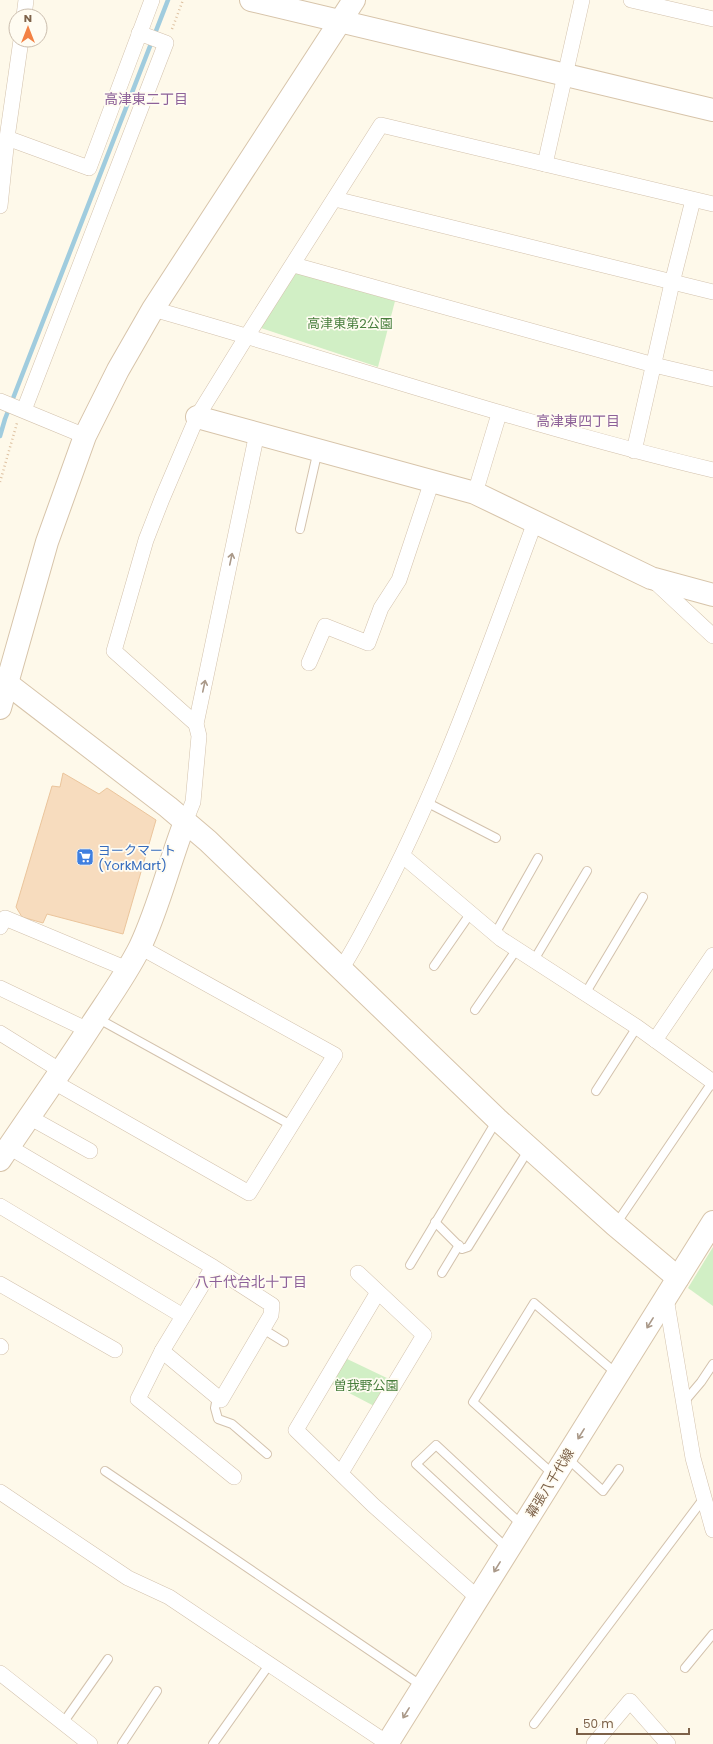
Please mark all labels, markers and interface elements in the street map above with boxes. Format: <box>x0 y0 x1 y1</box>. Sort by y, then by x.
north arrow <box>8 8 48 48</box>
text: N <box>24 10 32 26</box>
district label: 高津東二丁目 <box>104 89 188 109</box>
park label: 高津東第2公園 <box>307 314 393 333</box>
district label: 高津東四丁目 <box>536 411 620 431</box>
one-way arrow <box>227 552 235 565</box>
one-way arrow <box>201 680 209 693</box>
place label: ヨークマート (YorkMart) <box>98 841 176 875</box>
supermarket icon: ヨークマート (YorkMart) <box>75 847 95 867</box>
district label: 八千代台北十丁目 <box>195 1272 307 1292</box>
one-way arrow <box>646 1318 654 1329</box>
park label: 曽我野公園 <box>333 1376 399 1395</box>
one-way arrow <box>577 1428 585 1439</box>
street label: 幕張八千代線 <box>521 1445 579 1521</box>
one-way arrow <box>493 1562 501 1573</box>
one-way arrow <box>402 1707 410 1718</box>
scale bar <box>577 1710 689 1736</box>
text: 50 m <box>583 1715 614 1732</box>

